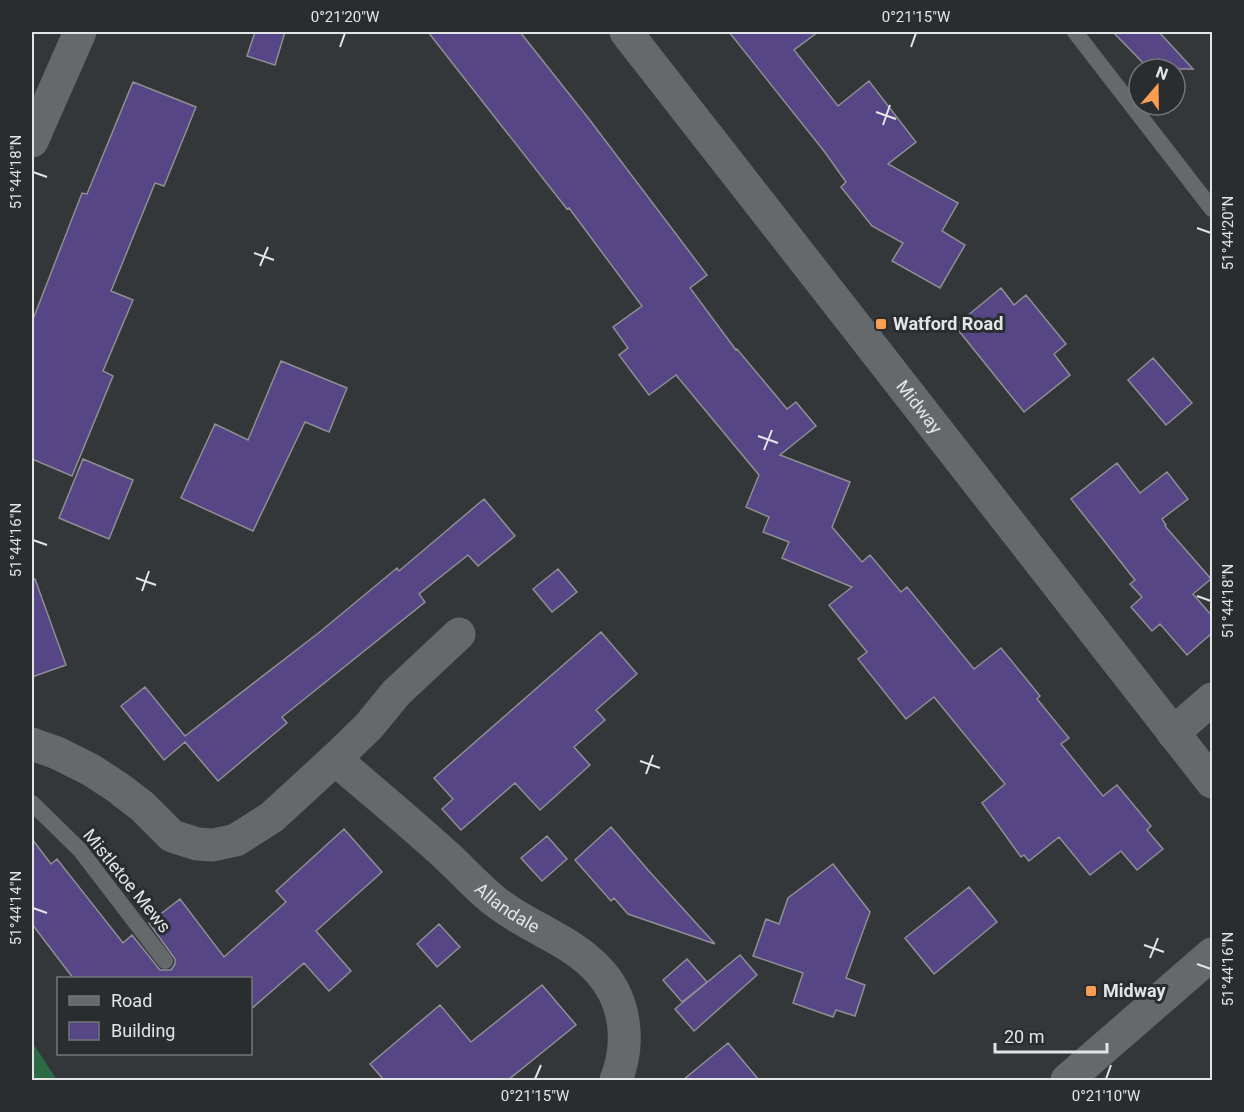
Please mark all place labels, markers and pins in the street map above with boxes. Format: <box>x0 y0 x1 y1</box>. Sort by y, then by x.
place label: Watford Road <box>893 313 1003 334</box>
marker: Watford Road <box>874 317 888 331</box>
place label: Midway <box>1103 980 1166 1001</box>
marker: Midway <box>1084 984 1098 998</box>

